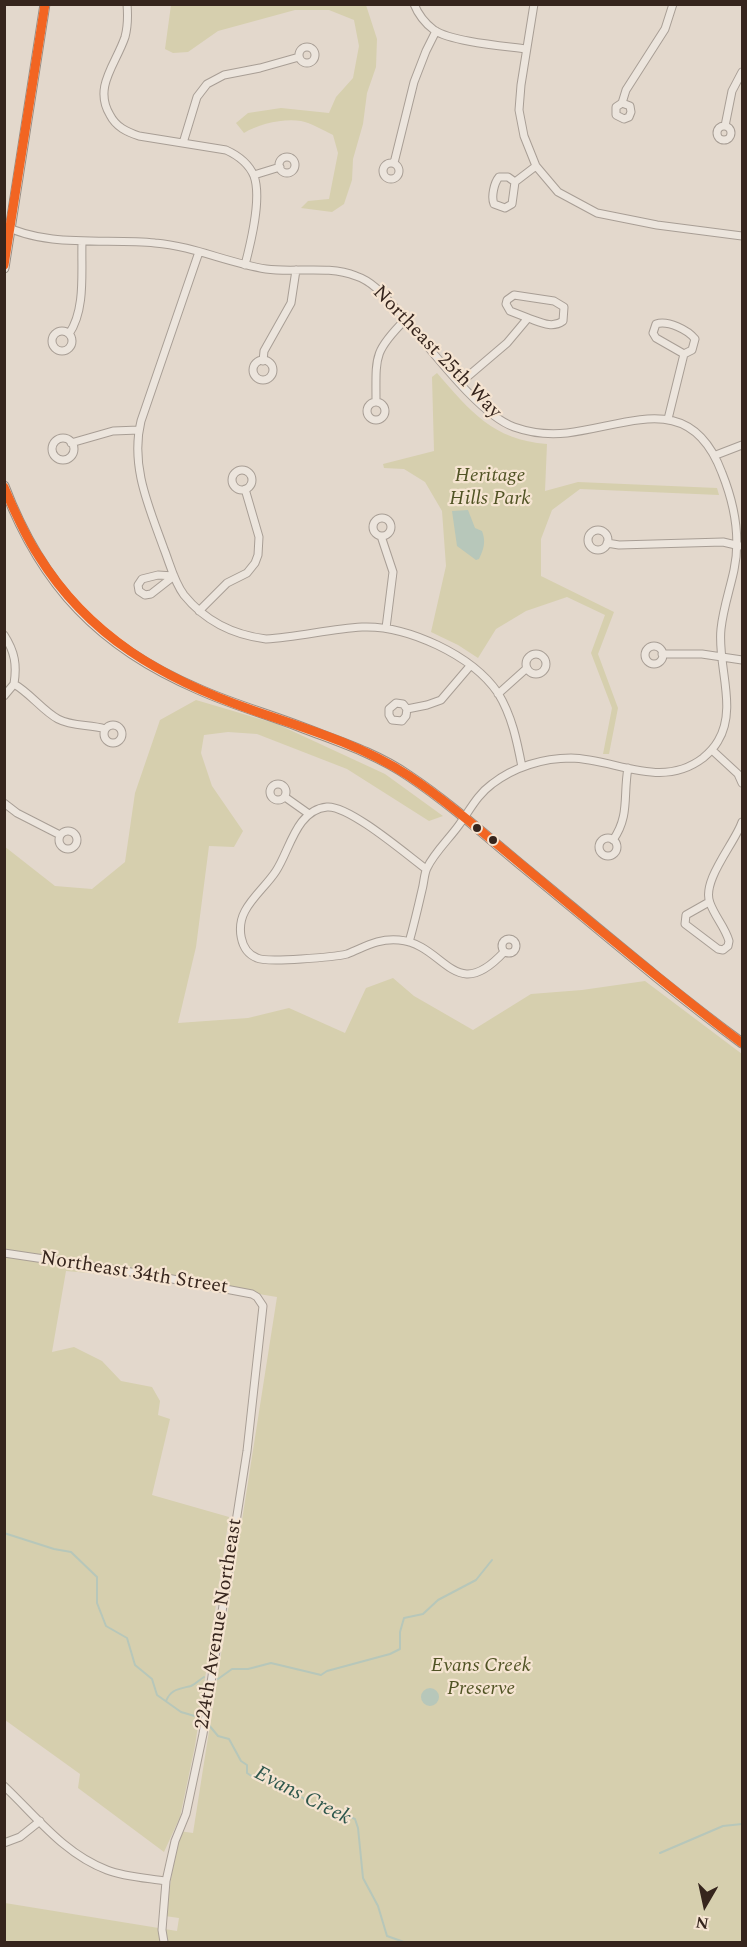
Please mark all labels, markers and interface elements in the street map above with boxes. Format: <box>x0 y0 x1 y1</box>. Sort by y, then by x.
street label: Northeast 25th Way <box>366 281 506 425</box>
park label: Heritage Hills Park <box>449 465 531 512</box>
unlabelled marker <box>471 822 483 834</box>
unlabelled marker <box>487 834 499 846</box>
street label: Northeast 34th Street <box>38 1247 230 1301</box>
street label: 224th Avenue Northeast <box>191 1517 249 1731</box>
park label: Evans Creek Preserve <box>431 1655 531 1702</box>
water label: Evans Creek <box>249 1762 355 1832</box>
north arrow <box>675 1875 735 1935</box>
text: N <box>694 1910 711 1936</box>

